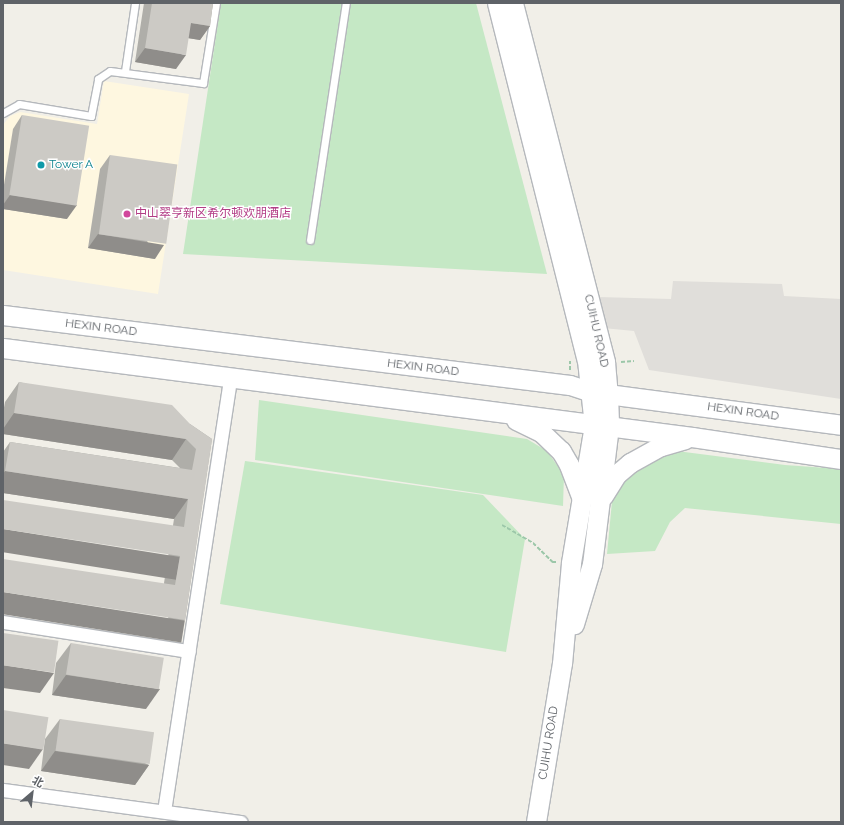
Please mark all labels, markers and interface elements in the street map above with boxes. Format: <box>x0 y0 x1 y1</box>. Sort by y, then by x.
place label: Tower A <box>49 158 94 172</box>
marker: Tower A <box>36 160 46 170</box>
place label: 中山翠亨新区希尔顿欢朋酒店 <box>135 207 291 221</box>
marker: 中山翠亨新区希尔顿欢朋酒店 <box>122 209 132 219</box>
street label: CUIHU ROAD <box>581 293 611 369</box>
street label: HEXIN ROAD <box>64 316 138 340</box>
street label: HEXIN ROAD <box>386 356 460 380</box>
street label: HEXIN ROAD <box>706 400 780 424</box>
street label: CUIHU ROAD <box>536 705 562 781</box>
north arrow <box>12 773 52 813</box>
text: 北 <box>30 774 46 790</box>

